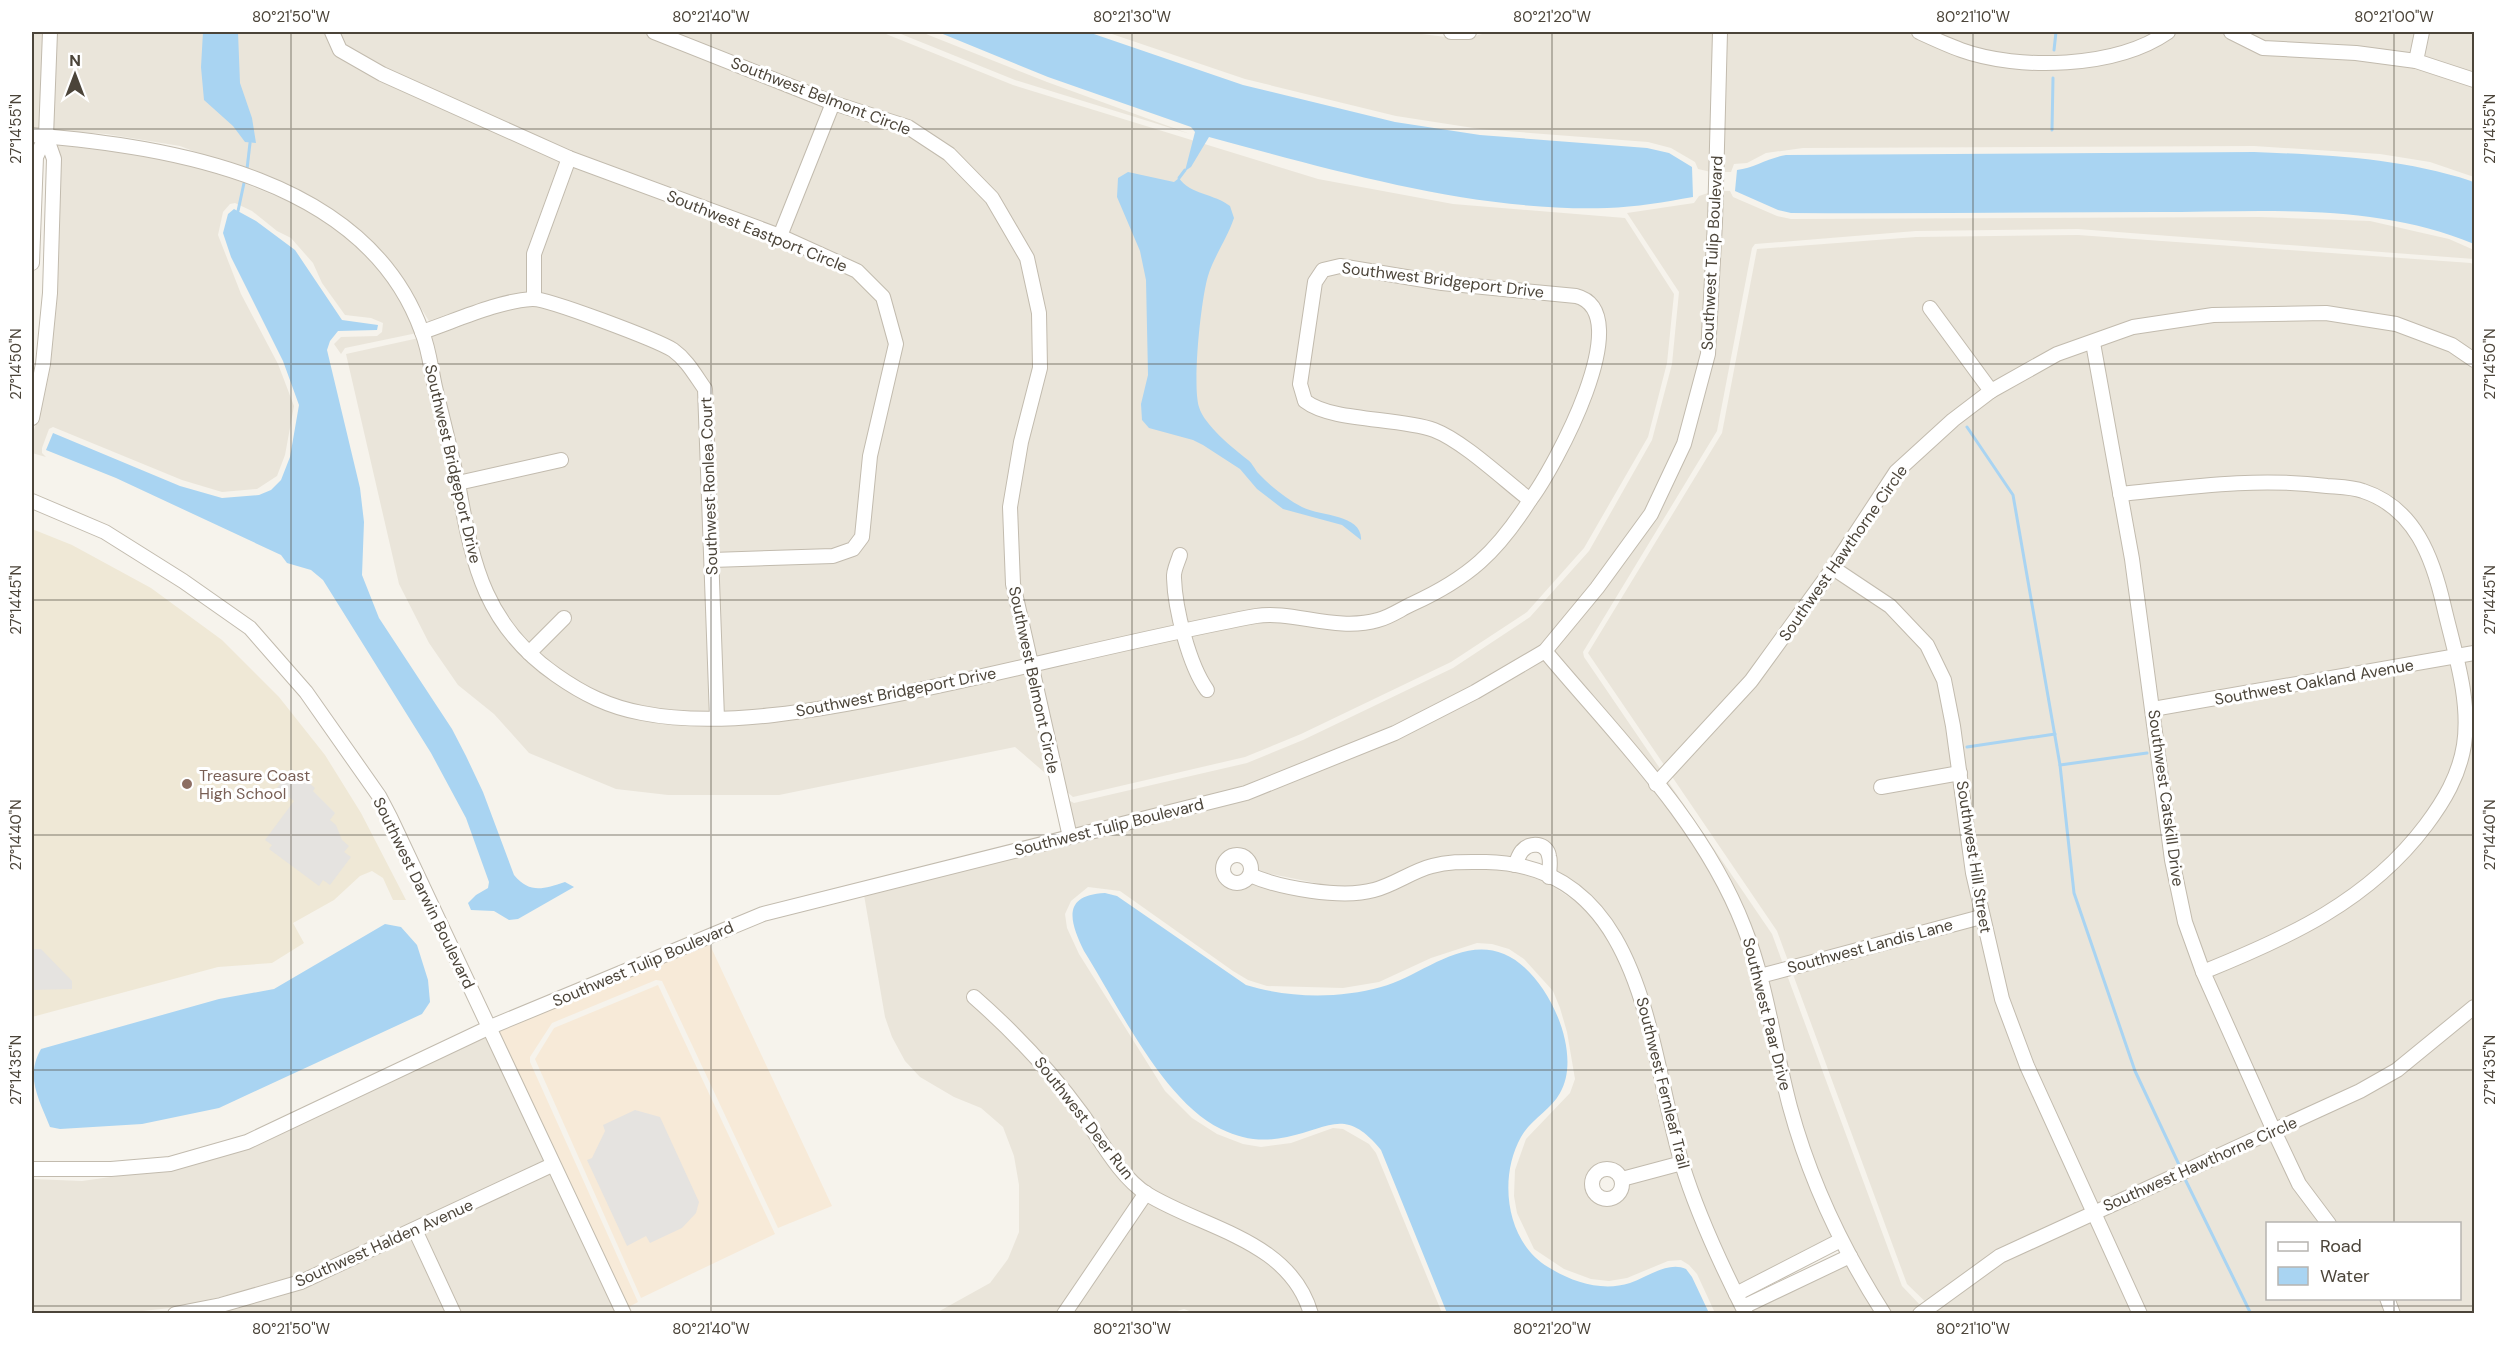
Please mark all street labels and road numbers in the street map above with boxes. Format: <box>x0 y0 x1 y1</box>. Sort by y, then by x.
street label: Southwest Belmont Circle <box>728 52 914 140</box>
street label: Southwest Tulip Boulevard <box>1696 155 1728 351</box>
street label: Southwest Eastport Circle <box>664 185 850 277</box>
street label: Southwest Bridgeport Drive <box>1341 257 1545 303</box>
street label: Southwest Bridgeport Drive <box>420 362 486 566</box>
street label: Southwest Ronlea Court <box>695 397 723 575</box>
street label: Southwest Hawthorne Circle <box>1774 461 1912 645</box>
street label: Southwest Belmont Circle <box>1004 584 1064 776</box>
street label: Southwest Oakland Avenue <box>2213 654 2415 710</box>
street label: Southwest Bridgeport Drive <box>794 662 998 722</box>
street label: Southwest Catskill Drive <box>2143 708 2189 888</box>
street label: Southwest Hill Street <box>1952 779 1996 935</box>
street label: Southwest Tulip Boulevard <box>1012 793 1206 861</box>
street label: Southwest Darwin Boulevard <box>368 794 480 992</box>
street label: Southwest Landis Lane <box>1785 914 1955 978</box>
street label: Southwest Tulip Boulevard <box>549 916 737 1012</box>
street label: Southwest Paar Drive <box>1738 935 1796 1093</box>
street label: Southwest Fernleaf Trail <box>1632 995 1694 1171</box>
street label: Southwest Deer Run <box>1030 1053 1138 1183</box>
street label: Southwest Hawthorne Circle <box>2100 1112 2300 1216</box>
street label: Southwest Halden Avenue <box>292 1194 476 1292</box>

